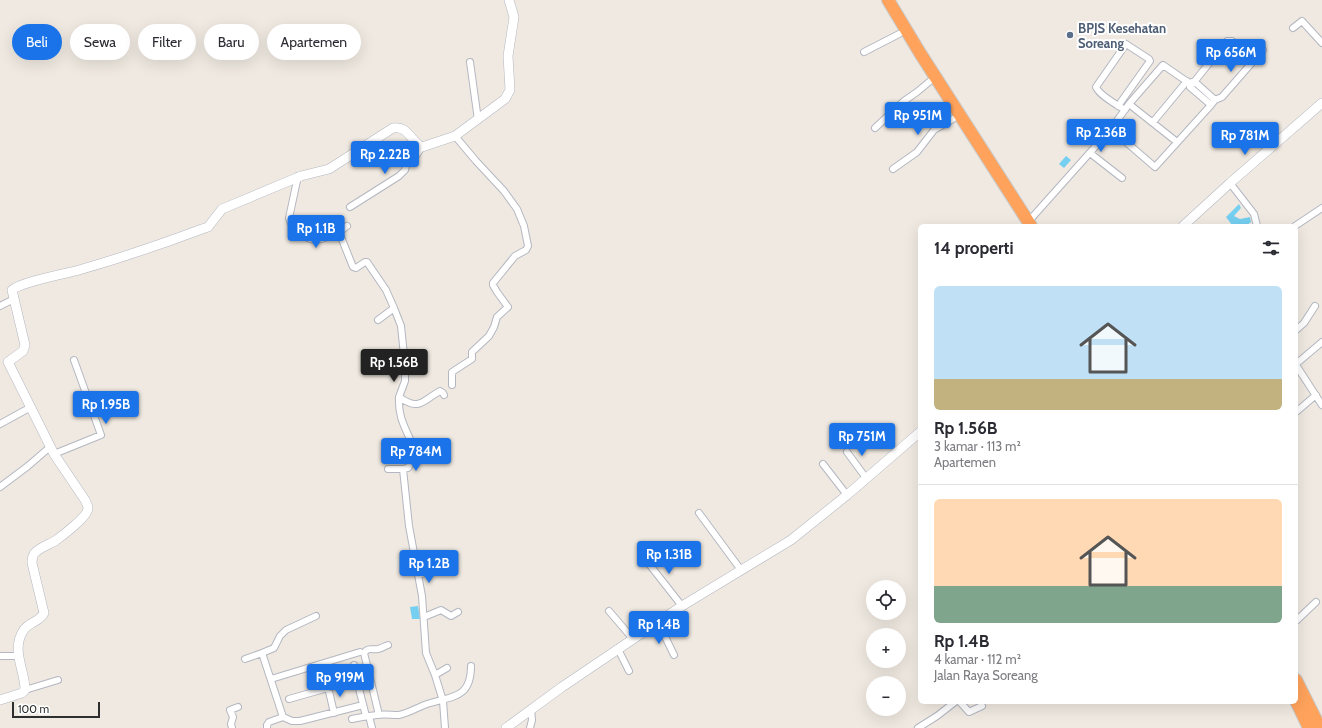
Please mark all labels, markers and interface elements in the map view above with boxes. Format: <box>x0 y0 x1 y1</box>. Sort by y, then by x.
place label: BPJS Kesehatan Soreang <box>1078 20 1166 51</box>
chip: Beli <box>12 24 62 60</box>
chip: Sewa <box>70 24 130 60</box>
chip: Filter <box>138 24 196 60</box>
chip: Baru <box>204 24 259 60</box>
chip: Apartemen <box>267 24 361 60</box>
marker: BPJS Kesehatan Soreang <box>1065 30 1075 40</box>
pin: Rp 656M <box>1194 39 1268 73</box>
text: Rp 656M <box>1206 44 1256 60</box>
pin: Rp 951M <box>881 102 955 136</box>
text: Rp 951M <box>894 107 942 123</box>
pin: Rp 2.36B <box>1060 119 1142 153</box>
pin: Rp 781M <box>1208 122 1282 156</box>
text: Rp 2.36B <box>1076 124 1126 140</box>
text: Rp 781M <box>1221 127 1269 143</box>
pin: Rp 2.22B <box>344 141 426 175</box>
text: Rp 2.22B <box>360 146 410 162</box>
pin: Rp 1.1B <box>279 215 353 249</box>
text: Rp 1.1B <box>297 220 335 236</box>
icon: filters <box>1260 237 1282 259</box>
text: 14 properti <box>934 238 1014 258</box>
icon: home <box>1072 312 1144 384</box>
pin: Rp 1.56B <box>353 349 435 383</box>
text: Rp 1.56B <box>370 354 418 370</box>
pin: Rp 1.95B <box>65 391 147 425</box>
text: Rp 1.95B <box>82 396 130 412</box>
text: Rp 1.56B <box>934 418 997 438</box>
pin: Rp 751M <box>825 423 899 457</box>
text: Rp 751M <box>838 428 886 444</box>
pin: Rp 784M <box>379 438 453 472</box>
text: 3 kamar · 113 m² <box>934 438 1021 454</box>
text: Rp 784M <box>390 443 442 459</box>
text: Apartemen <box>934 454 996 470</box>
icon: home <box>1072 525 1144 597</box>
pin: Rp 1.31B <box>628 541 710 575</box>
text: Rp 1.31B <box>646 546 692 562</box>
pin: Rp 1.2B <box>392 550 466 584</box>
text: Rp 1.2B <box>408 555 450 571</box>
map controls <box>866 580 906 716</box>
button: locate <box>866 580 906 620</box>
pin: Rp 1.4B <box>622 611 696 645</box>
text: Rp 1.4B <box>638 616 680 632</box>
button: + <box>866 628 906 668</box>
text: Rp 1.4B <box>934 631 989 651</box>
text: 4 kamar · 112 m² <box>934 651 1021 667</box>
pin: Rp 919M <box>303 664 377 698</box>
text: Jalan Raya Soreang <box>934 667 1038 683</box>
text: Rp 919M <box>316 669 364 685</box>
button: − <box>866 676 906 716</box>
scale bar <box>12 700 100 719</box>
text: 100 m <box>18 702 49 716</box>

